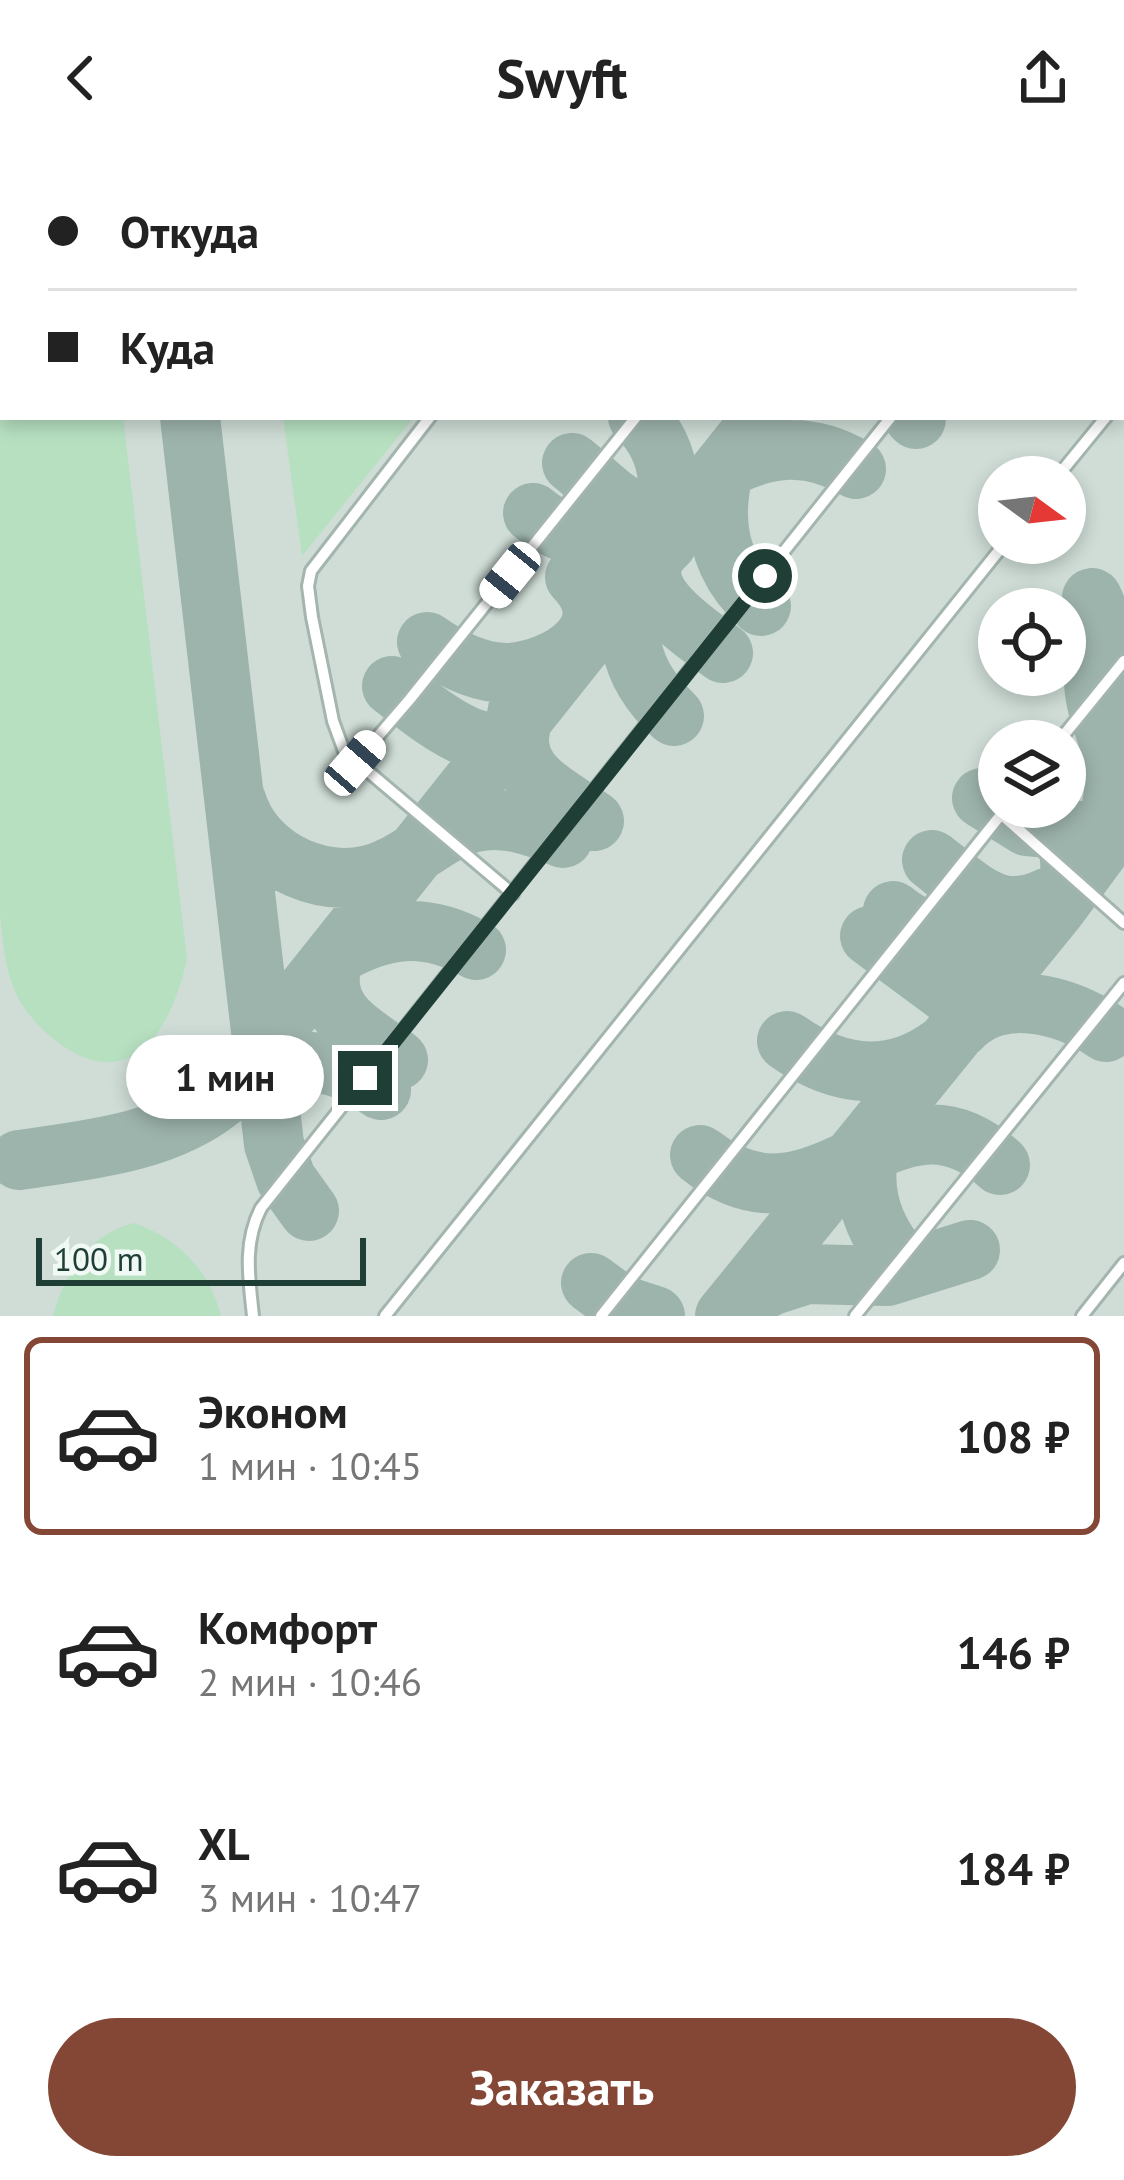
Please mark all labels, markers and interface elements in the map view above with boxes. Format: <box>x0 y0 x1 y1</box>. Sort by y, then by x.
text: Swyft <box>497 43 627 113</box>
icon: back <box>48 45 114 111</box>
icon: share <box>1010 45 1076 111</box>
text: Откуда <box>120 202 259 260</box>
text: Куда <box>120 318 215 376</box>
north arrow <box>978 456 1086 564</box>
map controls <box>978 456 1086 828</box>
car <box>473 536 547 614</box>
route start <box>738 549 792 603</box>
button: locate <box>978 588 1086 696</box>
button: layers <box>978 720 1086 828</box>
car <box>318 724 392 802</box>
callout: 1 мин <box>125 1036 323 1120</box>
text: 1 мин <box>175 1051 275 1102</box>
route end <box>338 1051 392 1105</box>
scale bar <box>36 1232 366 1285</box>
text: 100 m <box>54 1237 144 1280</box>
icon: car <box>54 1382 162 1490</box>
text: Эконом <box>198 1382 348 1440</box>
text: 108 ₽ <box>957 1407 1070 1465</box>
text: 1 мин · 10:45 <box>198 1440 422 1491</box>
icon: car <box>54 1598 162 1706</box>
text: Комфорт <box>198 1598 377 1656</box>
text: 146 ₽ <box>957 1623 1070 1681</box>
text: 2 мин · 10:46 <box>198 1656 422 1707</box>
icon: car <box>54 1814 162 1922</box>
text: XL <box>198 1814 250 1872</box>
text: 184 ₽ <box>957 1839 1070 1897</box>
text: 3 мин · 10:47 <box>198 1872 422 1923</box>
button: Заказать <box>48 2018 1076 2156</box>

